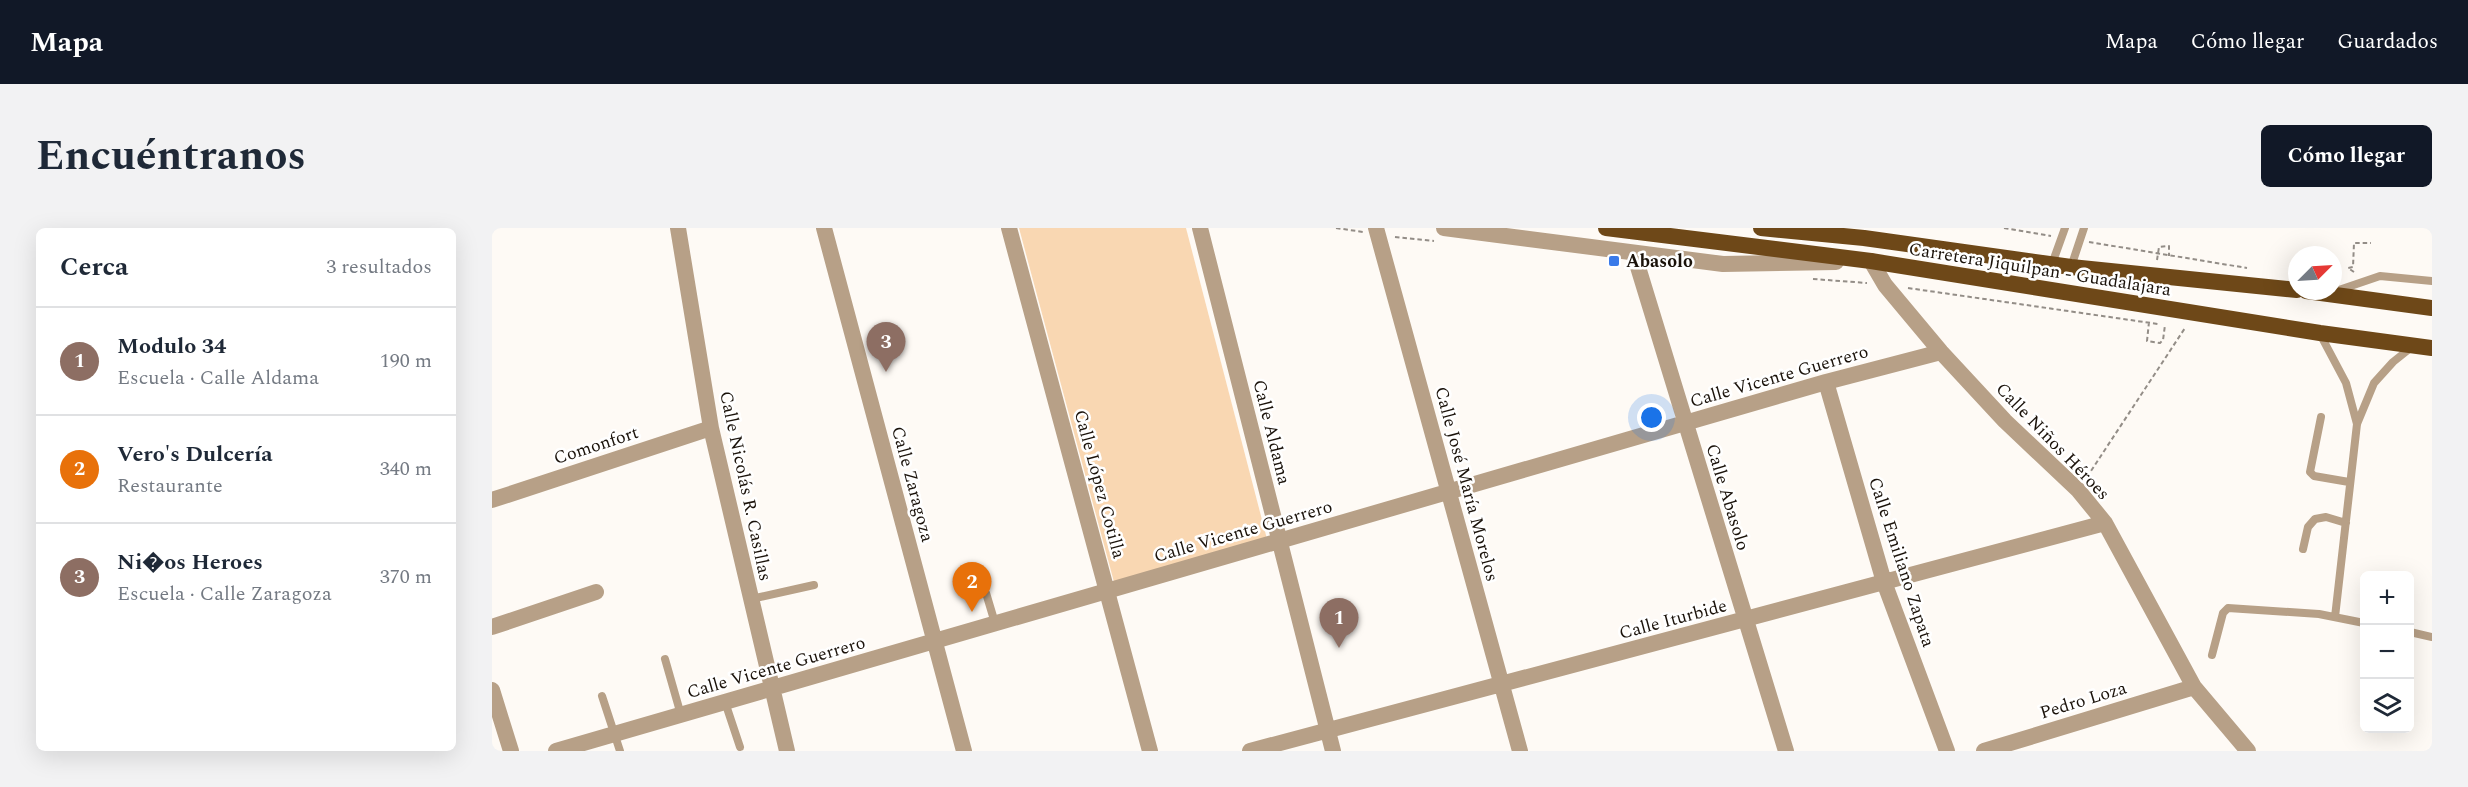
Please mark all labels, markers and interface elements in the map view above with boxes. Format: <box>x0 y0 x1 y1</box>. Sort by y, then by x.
text: Mapa <box>30 21 103 64</box>
text: Mapa <box>2105 26 2158 58</box>
text: Cómo llegar <box>2191 26 2304 58</box>
text: Guardados <box>2337 26 2438 58</box>
text: Encuéntranos <box>36 125 306 188</box>
button: Cómo llegar <box>2261 125 2432 187</box>
street label: Carretera Jiquilpan - Guadalajara <box>1907 235 2173 304</box>
north arrow <box>2288 246 2342 300</box>
text: Cerca <box>60 247 128 287</box>
place label: Abasolo <box>1626 248 1693 275</box>
text: 3 resultados <box>326 252 432 282</box>
marker: Abasolo <box>1607 254 1621 268</box>
pin: 3 <box>866 322 906 372</box>
text: Modulo 34 <box>117 330 226 363</box>
street label: Calle Vicente Guerrero <box>1687 338 1872 415</box>
text: 1 <box>74 346 85 376</box>
text: 190 m <box>380 346 432 376</box>
text: Escuela · Calle Aldama <box>117 363 319 393</box>
street label: Calle Niños Héroes <box>1989 376 2116 506</box>
street label: Calle Aldama <box>1245 377 1298 488</box>
street label: Calle José María Morelos <box>1428 384 1506 585</box>
street label: Calle Nicolás R. Casillas <box>712 389 779 584</box>
your location <box>1637 403 1666 432</box>
street label: Calle López Cotilla <box>1067 407 1132 562</box>
street label: Comonfort <box>550 419 642 472</box>
street label: Calle Zaragoza <box>884 423 941 545</box>
text: Vero's Dulcería <box>117 438 273 471</box>
street label: Calle Abasolo <box>1699 441 1757 554</box>
text: 2 <box>74 454 85 484</box>
text: 340 m <box>380 454 432 484</box>
text: Restaurante <box>117 471 223 501</box>
street label: Calle Emiliano Zapata <box>1861 474 1942 651</box>
street label: Calle Vicente Guerrero <box>1151 493 1336 570</box>
text: Ni�os Heroes <box>117 546 263 579</box>
text: 3 <box>74 562 85 592</box>
text: 370 m <box>380 562 432 592</box>
pin: 2 <box>952 562 992 612</box>
map controls <box>2360 571 2414 733</box>
button: + <box>2360 571 2414 625</box>
text: Escuela · Calle Zaragoza <box>117 579 332 609</box>
street label: Calle Iturbide <box>1616 592 1730 647</box>
pin: 1 <box>1320 598 1358 648</box>
button: − <box>2360 625 2414 679</box>
street label: Calle Vicente Guerrero <box>684 629 869 706</box>
street label: Pedro Loza <box>2036 674 2130 726</box>
button: layers <box>2360 679 2414 733</box>

